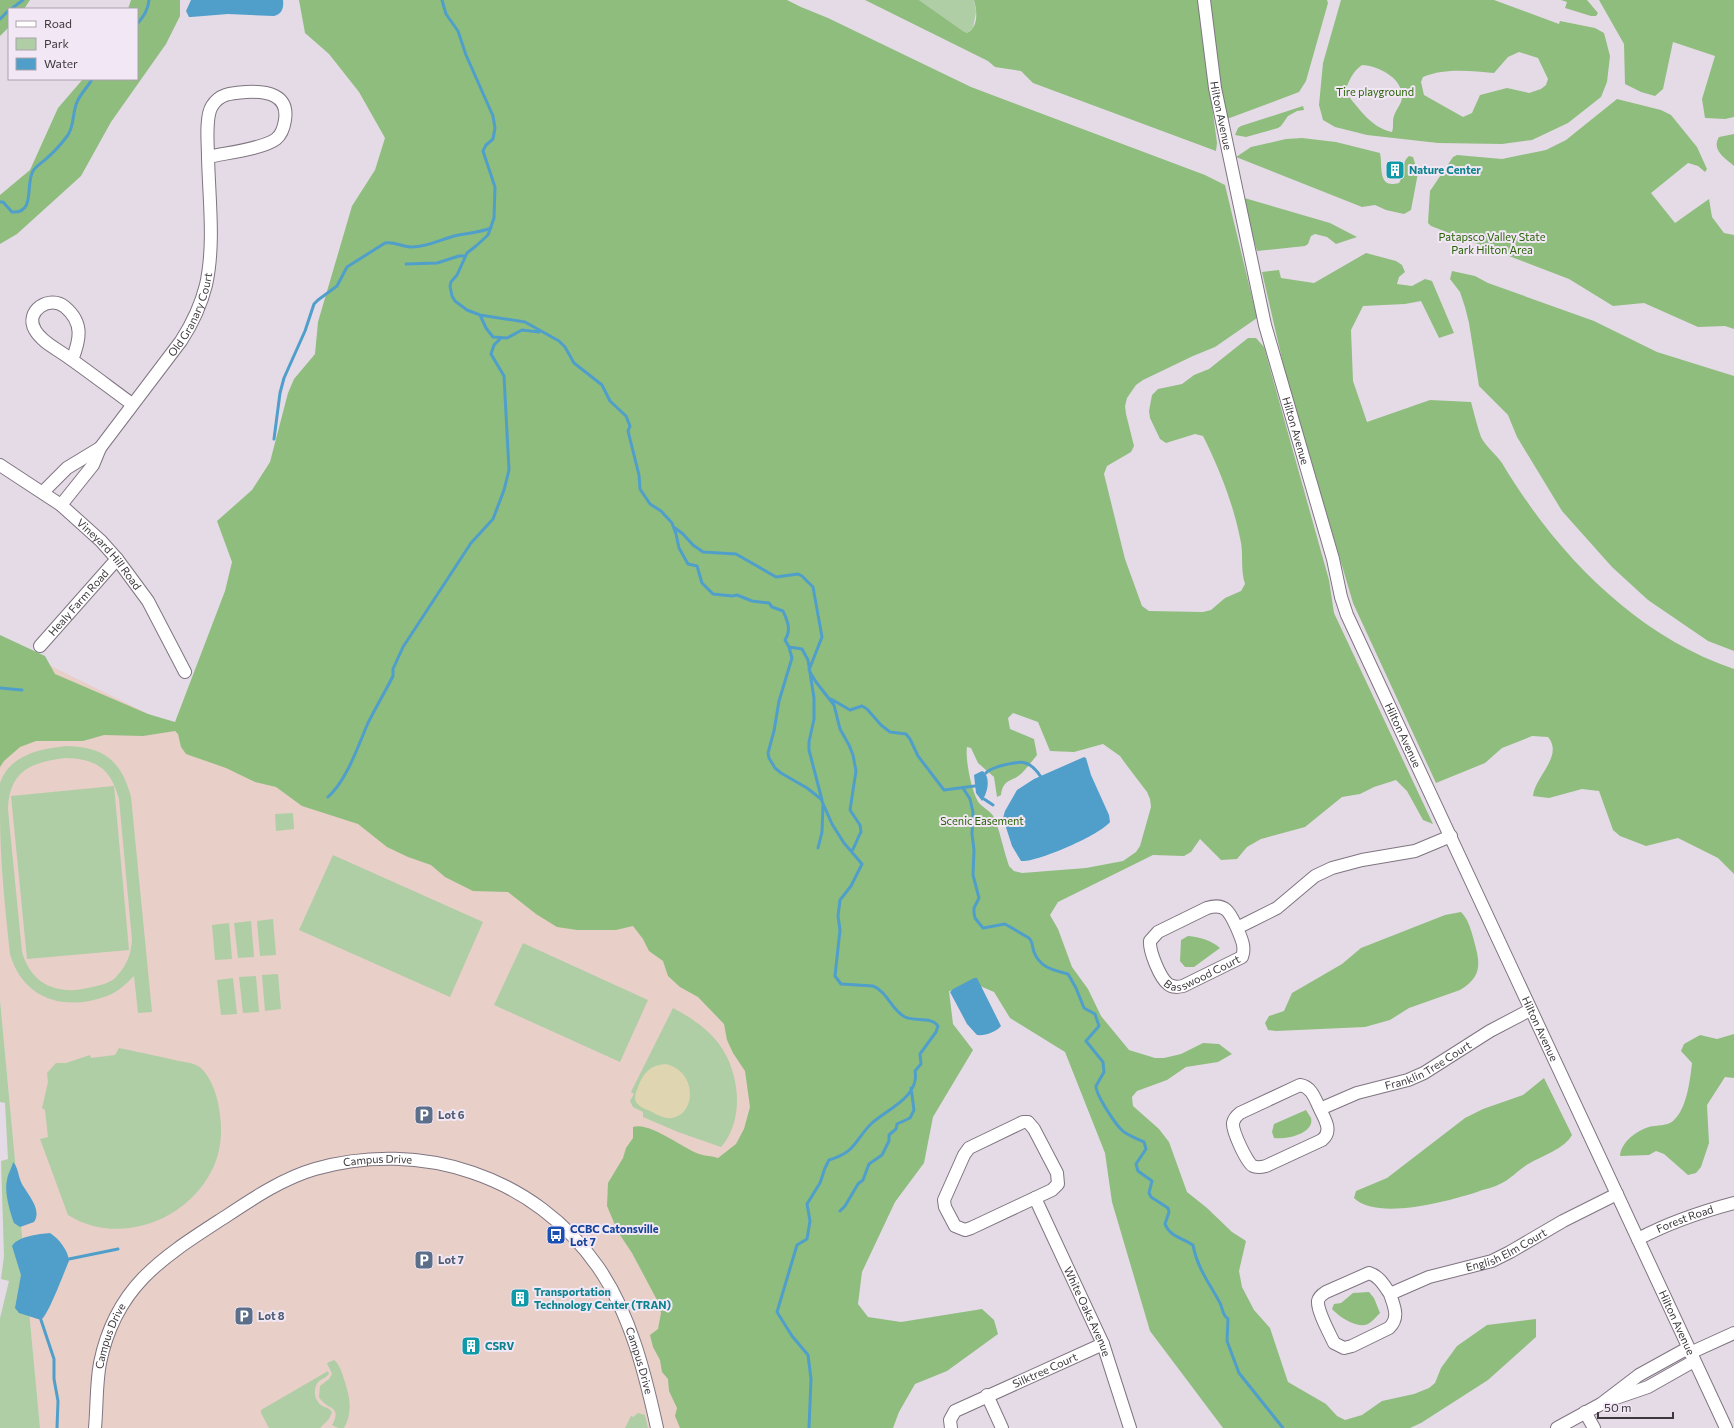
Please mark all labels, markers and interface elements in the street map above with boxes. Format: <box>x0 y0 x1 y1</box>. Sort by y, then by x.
legend <box>8 8 138 80</box>
text: Road <box>44 16 72 30</box>
text: Park <box>44 36 70 50</box>
text: Water <box>44 56 78 70</box>
street label: Hilton Avenue <box>1208 80 1235 151</box>
park label: Tire playground <box>1336 85 1414 98</box>
building icon: Nature Center <box>1384 159 1406 181</box>
place label: Nature Center <box>1409 163 1481 176</box>
park label: Patapsco Valley State Park Hilton Area <box>1438 230 1546 256</box>
street label: Old Granary Court <box>165 271 214 359</box>
street label: Hilton Avenue <box>1280 395 1312 466</box>
street label: Vineyard Hill Road <box>75 516 144 592</box>
street label: Healy Farm Road <box>45 566 111 638</box>
street label: Hilton Avenue <box>1383 700 1424 770</box>
park label: Scenic Easement <box>940 814 1024 827</box>
street label: Basswood Court <box>1161 952 1242 993</box>
street label: Hilton Avenue <box>1520 994 1561 1063</box>
street label: Franklin Tree Court <box>1383 1037 1474 1092</box>
parking icon: Lot 6 <box>413 1104 435 1126</box>
place label: Lot 6 <box>438 1108 465 1121</box>
street label: Campus Drive <box>342 1152 413 1169</box>
street label: Forest Road <box>1654 1202 1715 1235</box>
place label: CCBC Catonsville Lot 7 <box>570 1222 659 1248</box>
bus stop icon: CCBC Catonsville Lot 7 <box>545 1224 567 1246</box>
street label: English Elm Court <box>1464 1225 1549 1273</box>
parking icon: Lot 7 <box>413 1249 435 1271</box>
place label: Lot 7 <box>438 1253 464 1266</box>
street label: White Oaks Avenue <box>1062 1264 1114 1358</box>
place label: Transportation Technology Center (TRAN) <box>534 1285 672 1311</box>
building icon: Transportation Technology Center (TRAN) <box>509 1287 531 1309</box>
street label: Hilton Avenue <box>1657 1288 1698 1357</box>
street label: Campus Drive <box>92 1300 128 1370</box>
parking icon: Lot 8 <box>233 1305 255 1327</box>
place label: Lot 8 <box>258 1309 285 1322</box>
street label: Campus Drive <box>623 1325 656 1395</box>
building icon: CSRV <box>460 1335 482 1357</box>
place label: CSRV <box>485 1339 514 1352</box>
street label: Silktree Court <box>1010 1349 1080 1390</box>
scale bar <box>1598 1394 1673 1420</box>
text: 50 m <box>1604 1400 1632 1414</box>

